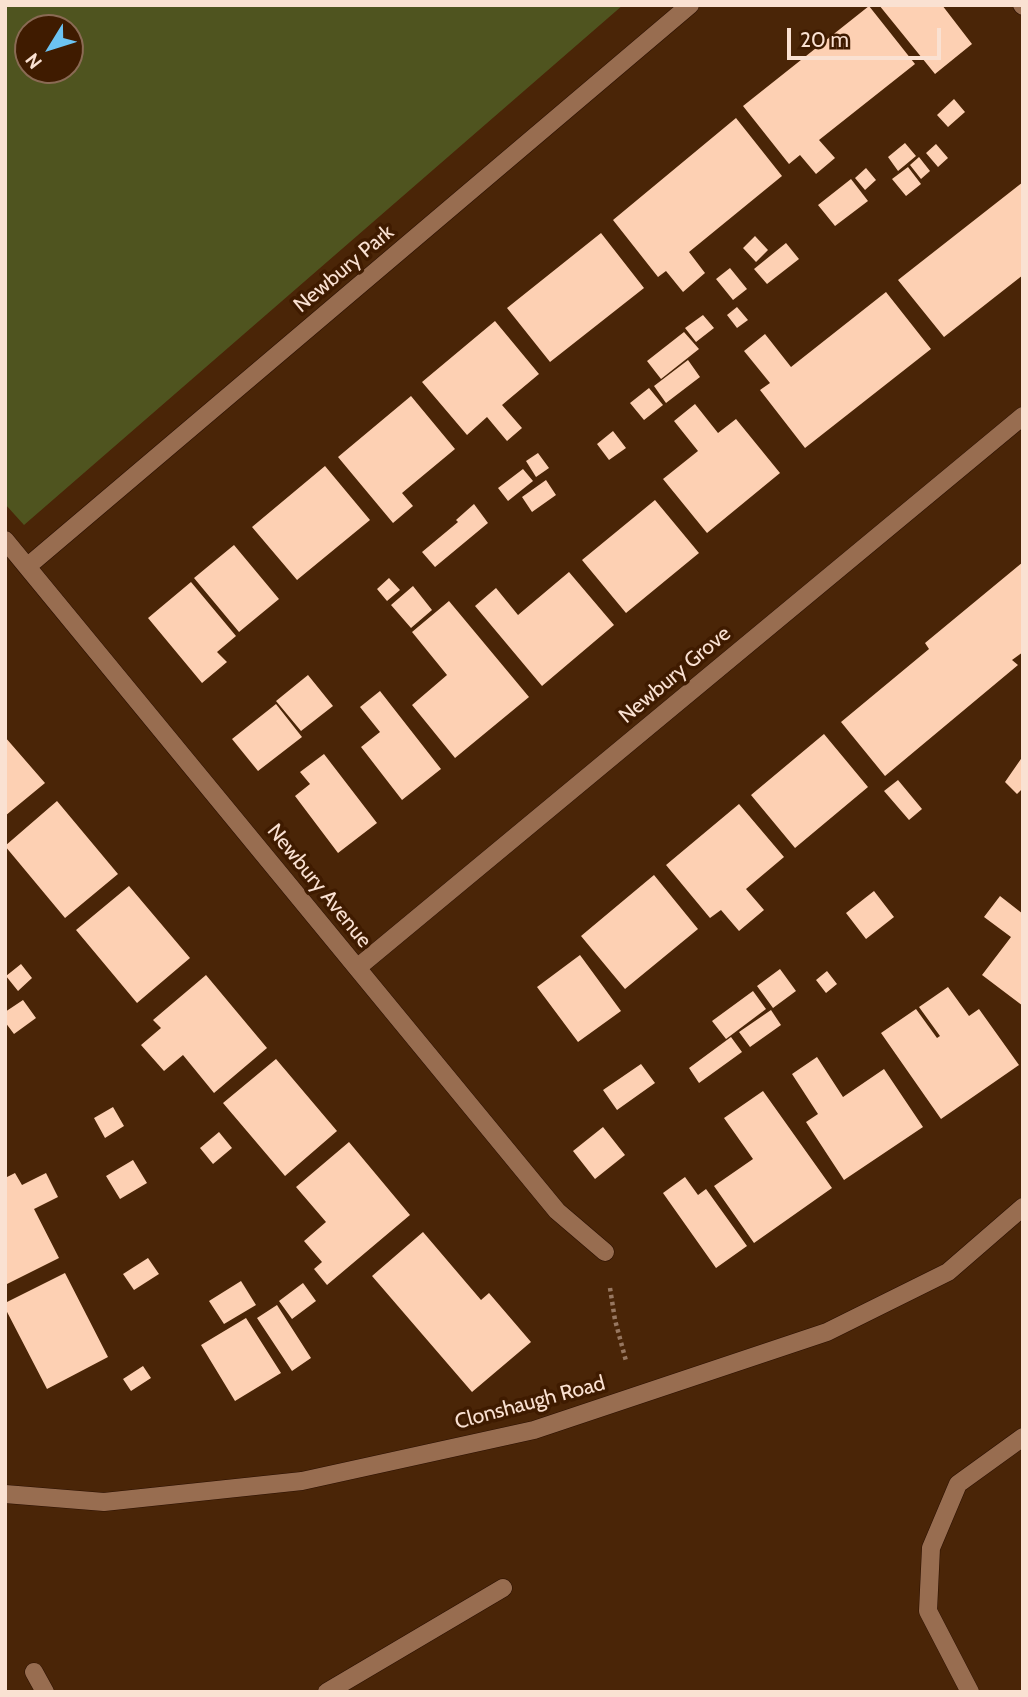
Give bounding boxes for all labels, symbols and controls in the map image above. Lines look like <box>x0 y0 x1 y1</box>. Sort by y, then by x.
north arrow <box>14 14 84 84</box>
scale bar <box>790 14 944 58</box>
text: 20 m <box>800 27 849 52</box>
text: N <box>20 49 47 73</box>
street label: Newbury Park <box>289 220 399 318</box>
street label: Newbury Grove <box>614 621 736 729</box>
street label: Newbury Avenue <box>261 819 377 953</box>
street label: Clonshaugh Road <box>452 1371 608 1435</box>

